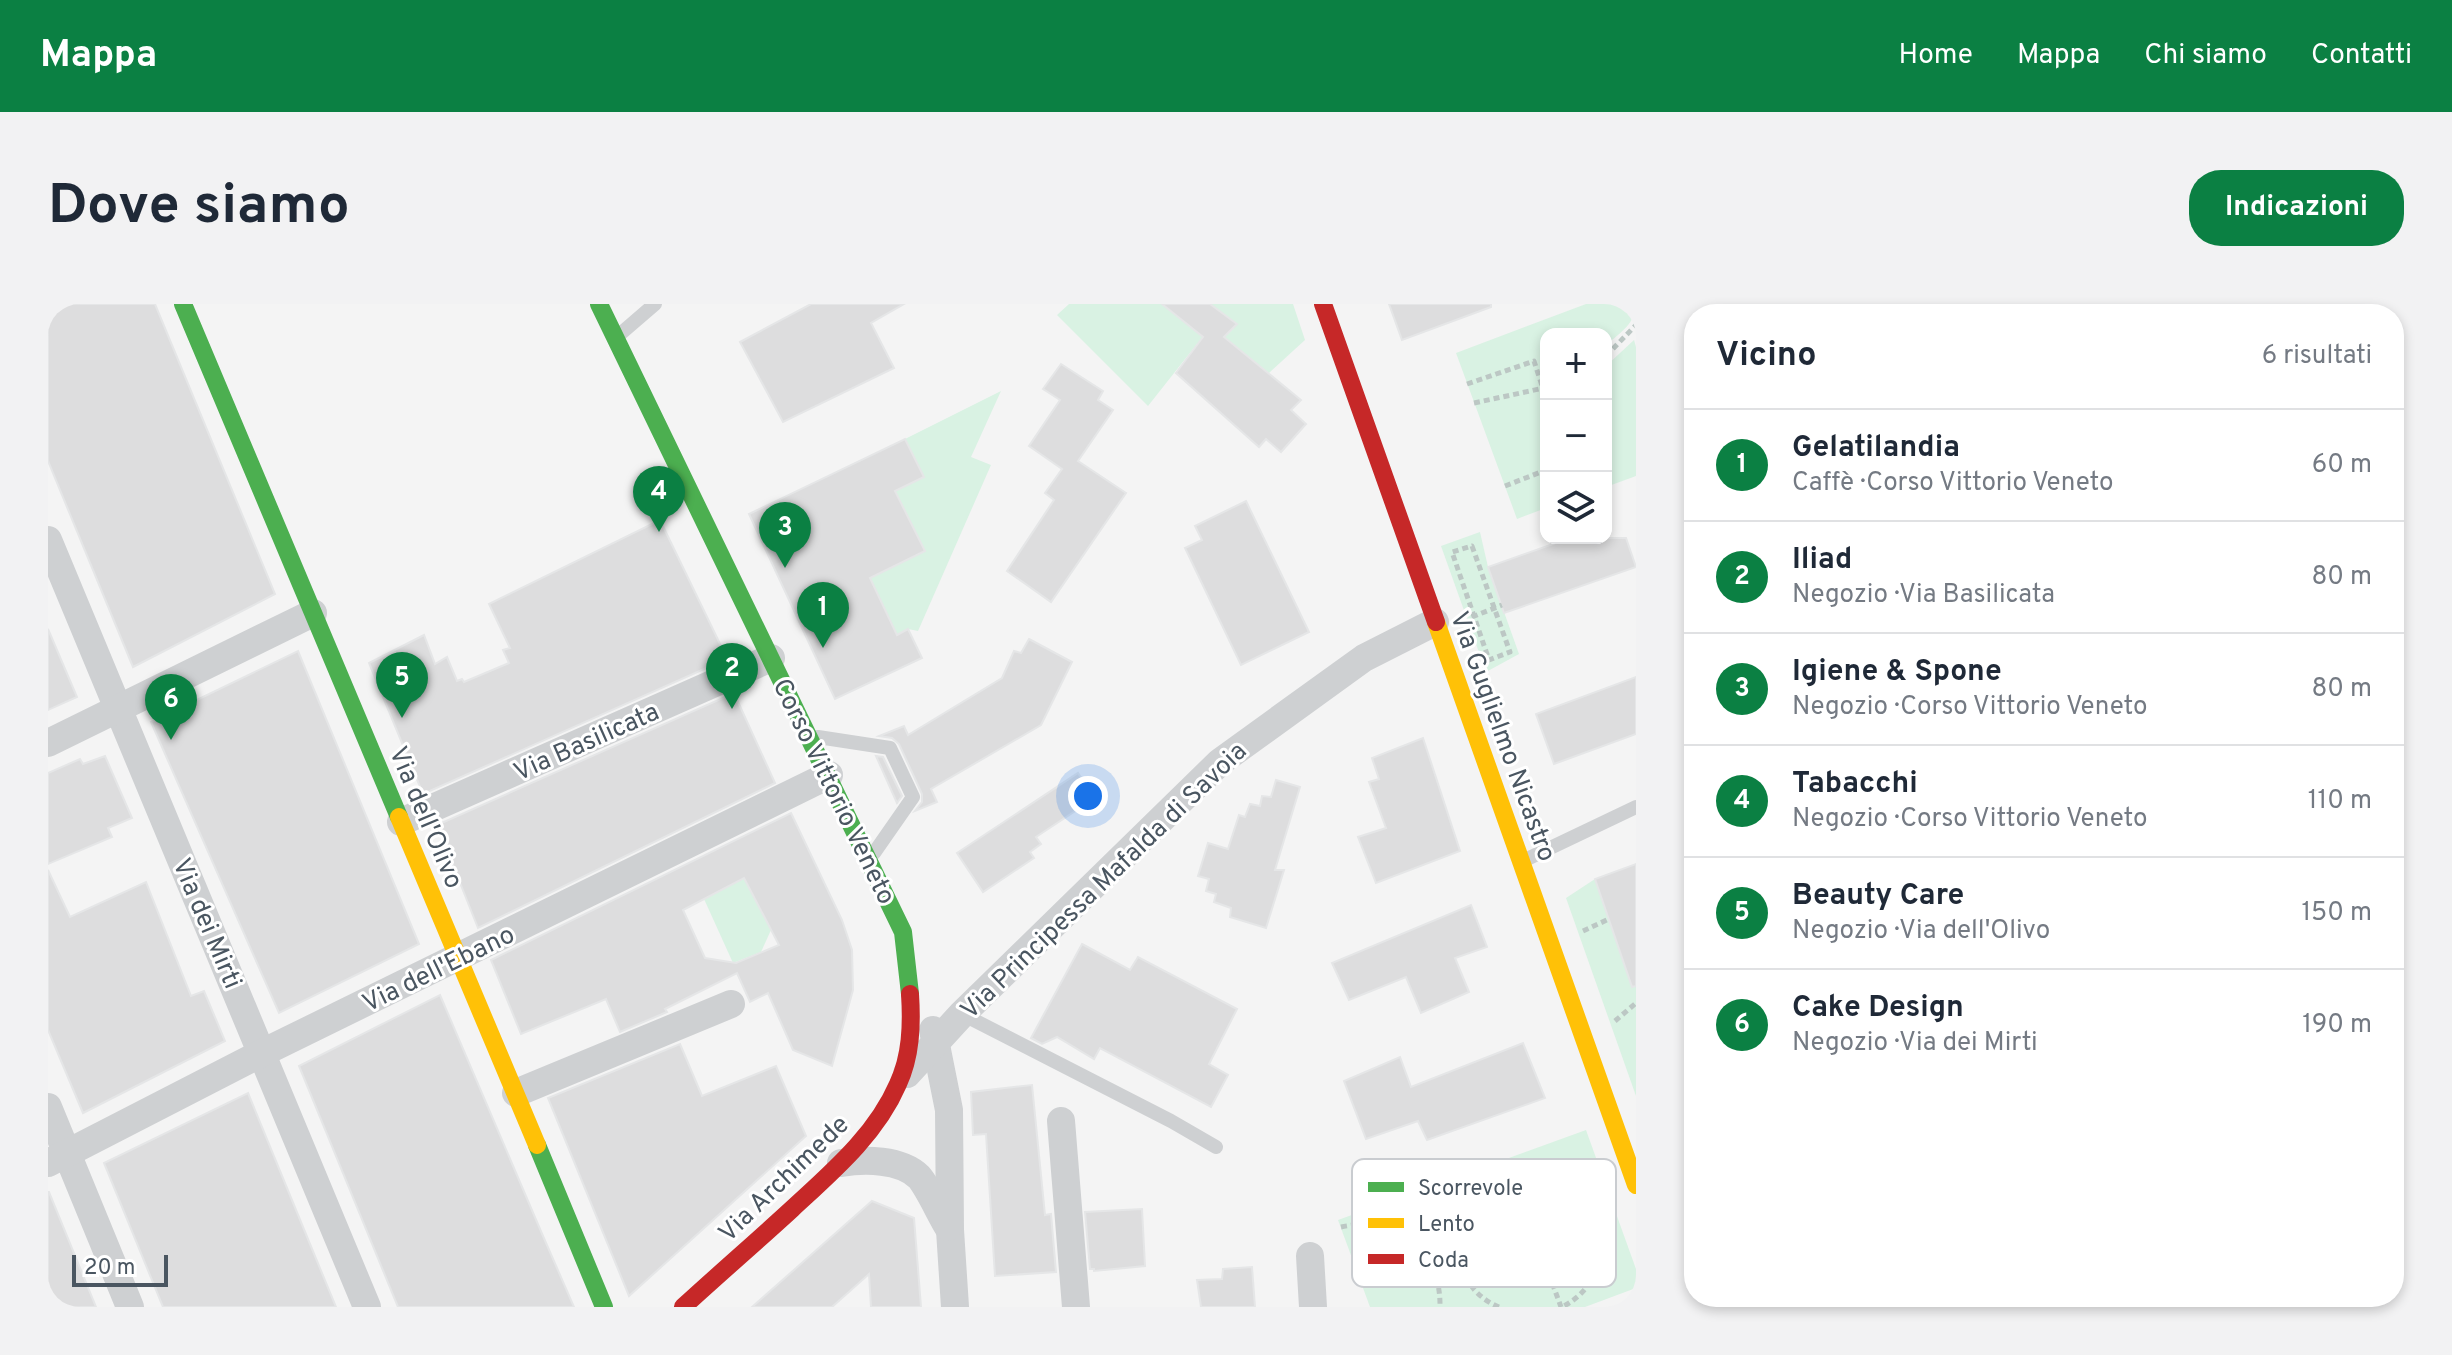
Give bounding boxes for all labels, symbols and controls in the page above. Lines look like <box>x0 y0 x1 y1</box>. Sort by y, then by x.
text: Mappa <box>40 32 157 81</box>
text: Home <box>1899 38 1973 74</box>
text: Mappa <box>2017 38 2100 74</box>
text: Chi siamo <box>2144 38 2267 74</box>
text: Contatti <box>2311 38 2412 74</box>
button: Indicazioni <box>2189 170 2404 246</box>
text: Dove siamo <box>48 173 350 243</box>
map controls <box>1540 328 1612 544</box>
button: + <box>1540 328 1612 400</box>
text: Vicino <box>1716 335 1816 378</box>
text: 6 risultati <box>2262 340 2372 373</box>
button: − <box>1540 400 1612 472</box>
text: Gelatilandia <box>1792 430 1960 467</box>
text: 1 <box>1737 449 1747 482</box>
text: 60 m <box>2312 449 2372 482</box>
pin: 4 <box>633 466 685 532</box>
text: Caffè · Corso Vittorio Veneto <box>1792 467 2114 500</box>
button: layers <box>1540 472 1612 544</box>
pin: 3 <box>759 502 811 568</box>
text: Iliad <box>1792 542 1852 579</box>
text: 2 <box>1734 561 1750 594</box>
text: 80 m <box>2312 561 2372 594</box>
text: Negozio · Via Basilicata <box>1792 579 2055 612</box>
pin: 1 <box>797 582 849 648</box>
street label: Via Guglielmo Nicastro <box>1441 607 1562 866</box>
pin: 2 <box>706 643 758 709</box>
pin: 5 <box>376 652 428 718</box>
text: Igiene & Spone <box>1792 654 2002 691</box>
text: 3 <box>1734 673 1750 706</box>
text: 80 m <box>2312 673 2372 706</box>
pin: 6 <box>145 674 197 740</box>
street label: Corso Vittorio Veneto <box>764 674 902 910</box>
text: Negozio · Corso Vittorio Veneto <box>1792 691 2148 724</box>
street label: Via Basilicata <box>509 697 665 790</box>
street label: Via Principessa Mafalda di Savoia <box>955 736 1255 1028</box>
street label: Via dell'Olivo <box>380 742 469 894</box>
text: Tabacchi <box>1792 766 1918 803</box>
your location <box>1068 776 1108 816</box>
text: 4 <box>1734 785 1750 818</box>
text: 110 m <box>2308 785 2372 818</box>
text: Negozio · Corso Vittorio Veneto <box>1792 803 2148 836</box>
street label: Via dei Mirti <box>163 854 248 994</box>
text: Beauty Care <box>1792 878 1964 915</box>
text: 5 <box>1734 897 1750 930</box>
text: 150 m <box>2301 897 2372 930</box>
text: Negozio · Via dell'Olivo <box>1792 915 2050 948</box>
street label: Via dell'Ebano <box>358 919 521 1021</box>
text: Cake Design <box>1792 990 1964 1027</box>
text: 6 <box>1734 1009 1750 1042</box>
text: 190 m <box>2302 1009 2372 1042</box>
text: Negozio · Via dei Mirti <box>1792 1027 2038 1060</box>
street label: Via Archimede <box>712 1109 857 1250</box>
legend <box>1352 1159 1616 1287</box>
text: Scorrevole <box>1418 1176 1523 1203</box>
text: Lento <box>1418 1212 1475 1239</box>
text: Coda <box>1418 1248 1469 1275</box>
scale bar <box>72 1251 168 1287</box>
text: 20 m <box>84 1255 135 1282</box>

